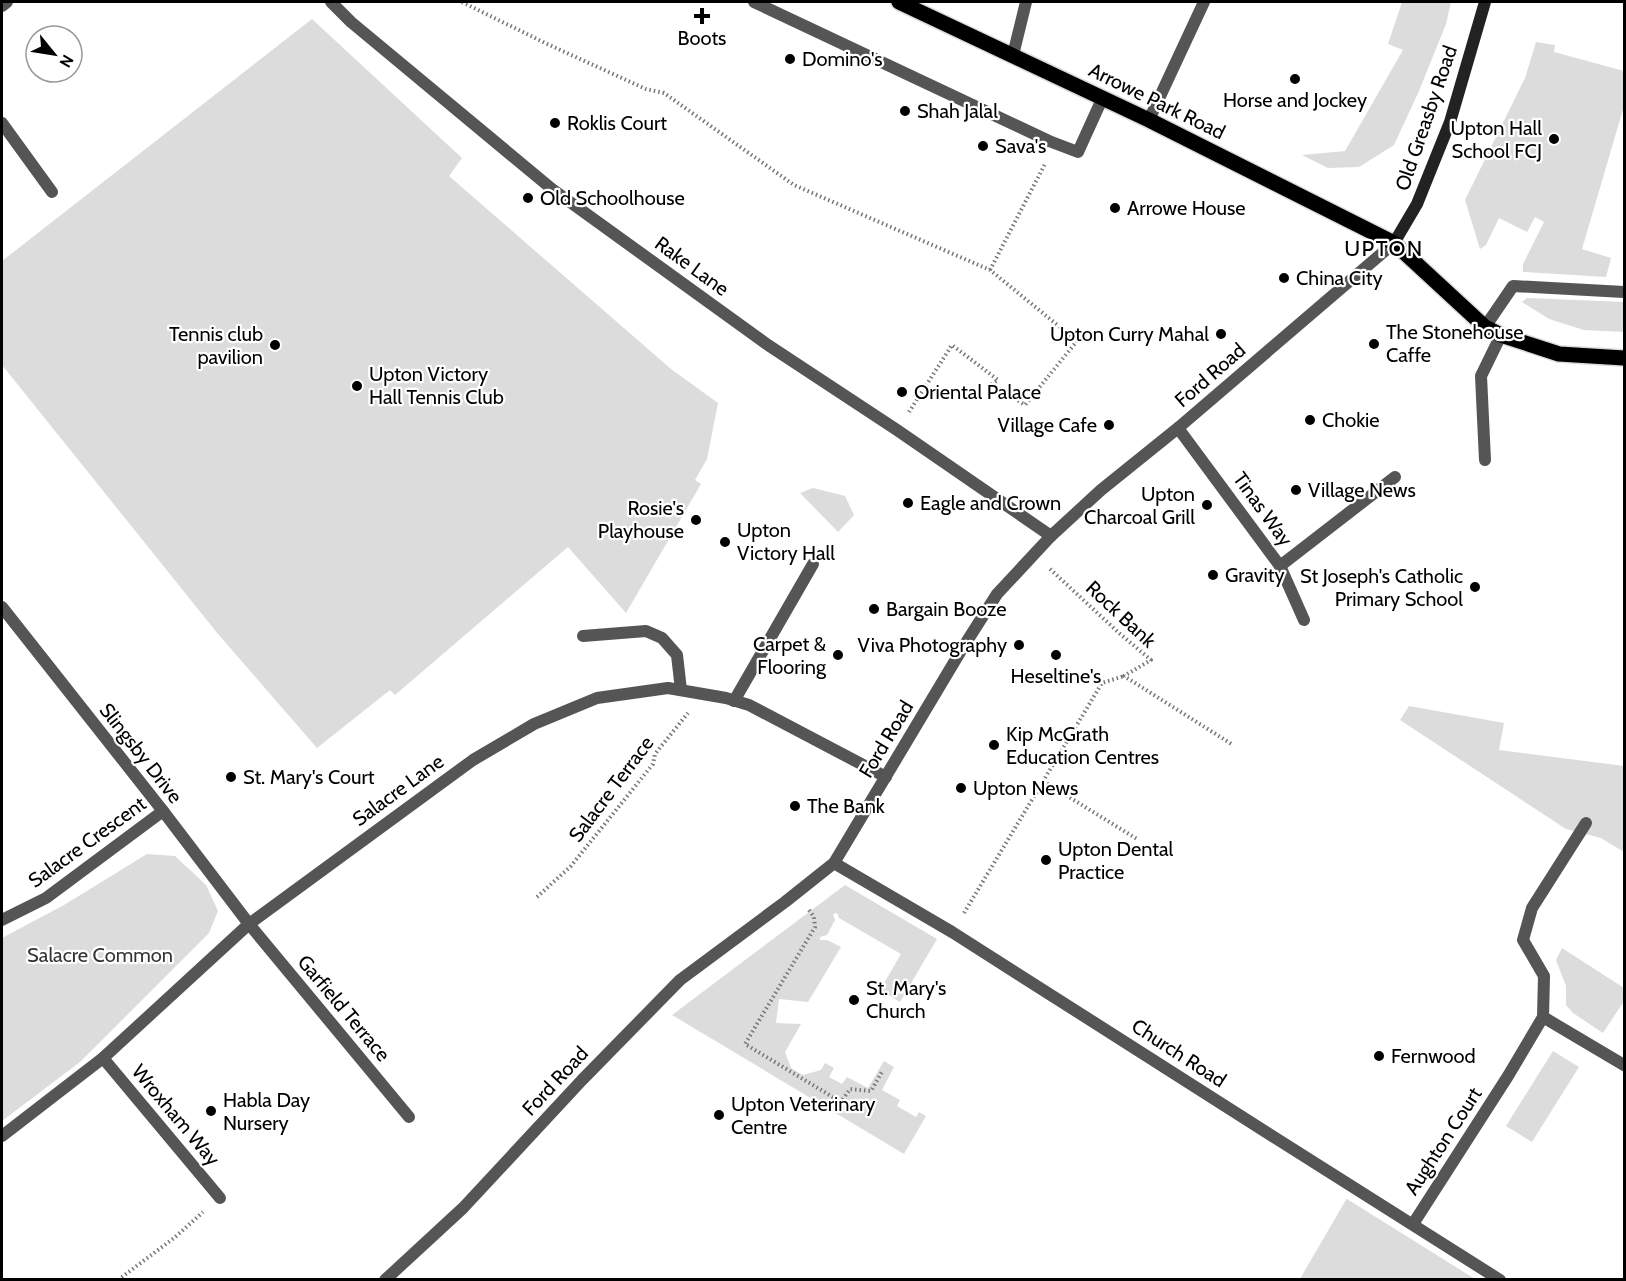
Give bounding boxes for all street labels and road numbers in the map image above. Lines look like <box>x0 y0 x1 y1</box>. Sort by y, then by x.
street label: Old Greasby Road <box>1390 42 1462 194</box>
street label: Arrowe Park Road <box>1085 58 1229 144</box>
street label: Rake Lane <box>650 231 734 301</box>
street label: Ford Road <box>1170 338 1250 412</box>
street label: Tinas Way <box>1228 467 1298 551</box>
street label: Rock Bank <box>1081 576 1161 652</box>
street label: Ford Road <box>854 696 918 782</box>
street label: Slingsby Drive <box>95 698 187 808</box>
street label: Salacre Terrace <box>563 731 659 847</box>
street label: Salacre Lane <box>348 749 448 831</box>
street label: Salacre Crescent <box>24 791 151 893</box>
street label: Garfield Terrace <box>293 950 395 1066</box>
street label: Church Road <box>1127 1014 1231 1092</box>
street label: Ford Road <box>517 1042 593 1120</box>
street label: Wroxham Way <box>127 1060 225 1170</box>
street label: Aughton Court <box>1399 1083 1487 1199</box>

